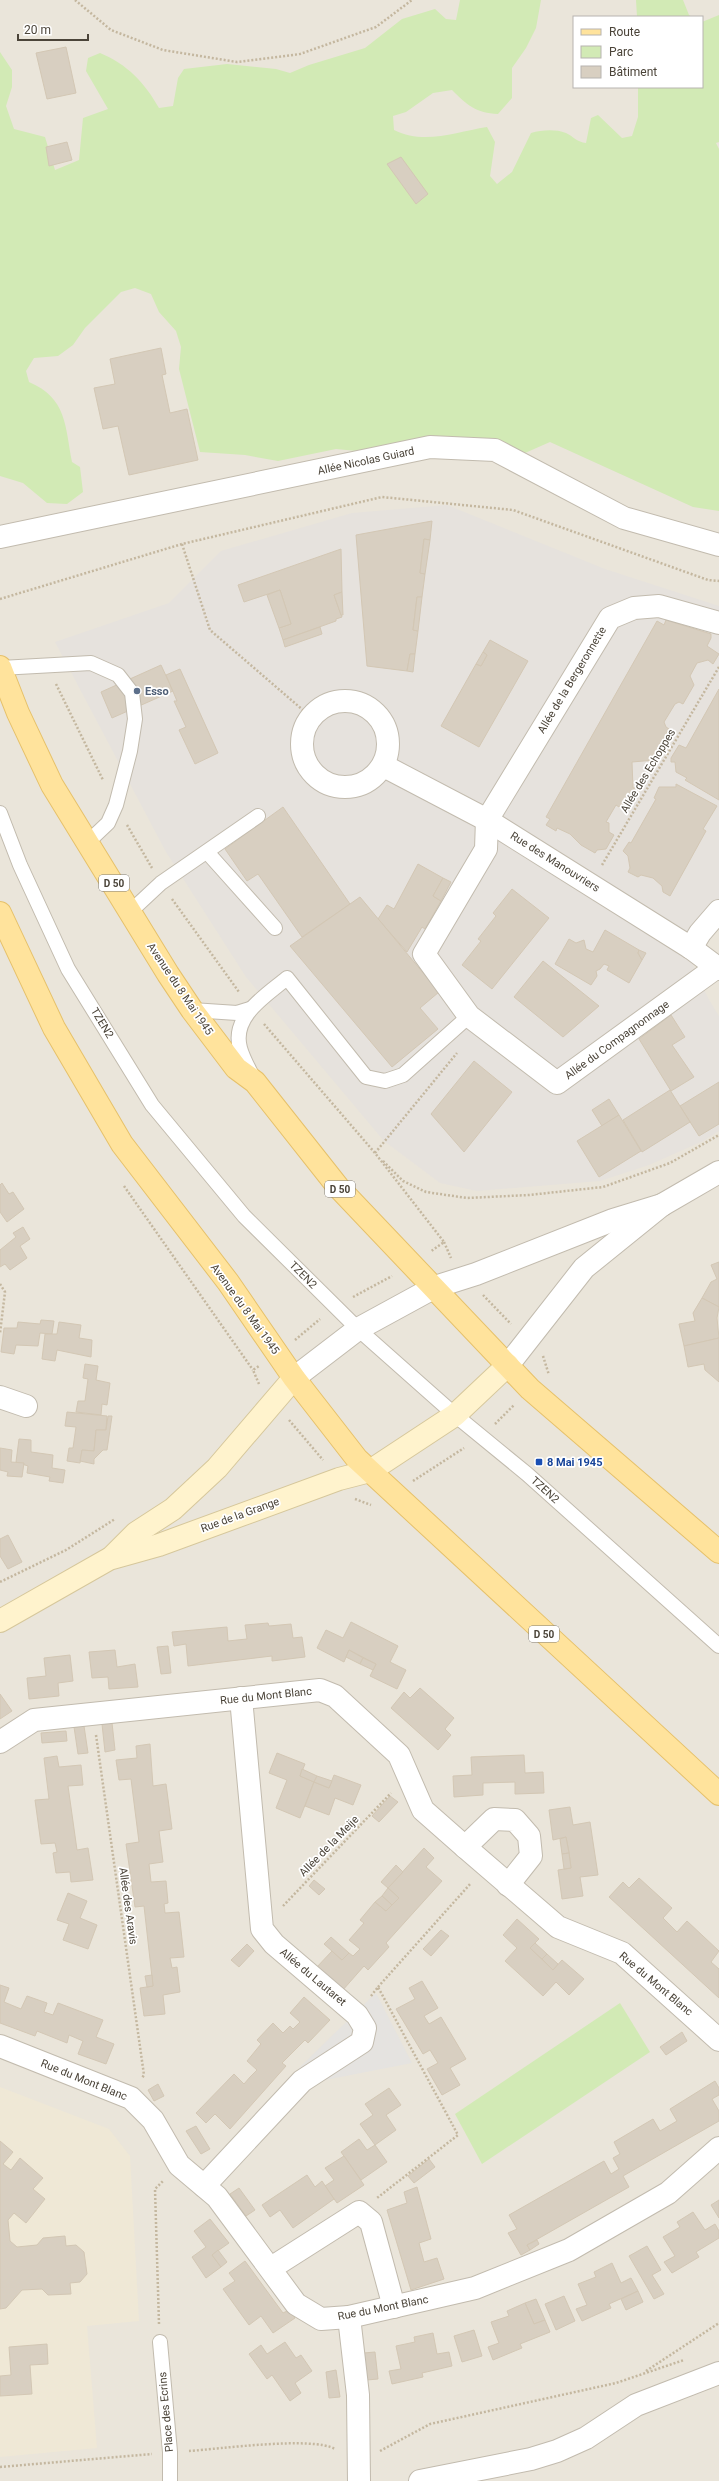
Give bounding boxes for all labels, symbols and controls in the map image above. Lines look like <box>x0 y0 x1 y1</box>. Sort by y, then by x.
scale bar <box>18 16 88 42</box>
legend <box>573 16 703 88</box>
text: 20 m <box>24 23 51 37</box>
text: Route <box>609 25 640 39</box>
text: Parc <box>609 45 633 59</box>
text: Bâtiment <box>609 65 657 79</box>
street label: Allée Nicolas Guiard <box>316 444 416 478</box>
street label: Allée de la Bergeronnette <box>535 624 609 736</box>
place label: Esso <box>145 685 169 698</box>
marker: Esso <box>132 686 142 696</box>
street label: Allée des Echoppes <box>618 726 678 815</box>
street label: Rue des Manouvriers <box>508 829 602 895</box>
road number: D 50 <box>99 875 129 891</box>
street label: Avenue du 8 Mai 1945 <box>144 940 216 1038</box>
street label: Allée du Compagnonnage <box>562 998 672 1082</box>
street label: TZEN2 <box>88 1005 116 1041</box>
road number: D 50 <box>325 1181 355 1197</box>
street label: TZEN2 <box>287 1259 319 1291</box>
street label: Avenue du 8 Mai 1945 <box>208 1261 282 1357</box>
place label: 8 Mai 1945 <box>547 1456 602 1469</box>
marker: 8 Mai 1945 <box>534 1457 544 1467</box>
street label: TZEN2 <box>528 1474 562 1506</box>
street label: Rue de la Grange <box>199 1495 281 1535</box>
road number: D 50 <box>529 1626 559 1642</box>
street label: Rue du Mont Blanc <box>220 1685 313 1707</box>
street label: Allée de la Meije <box>297 1813 361 1879</box>
street label: Allée des Aravis <box>116 1867 140 1946</box>
street label: Allée du Lautaret <box>277 1945 349 2009</box>
street label: Rue du Mont Blanc <box>617 1949 696 2019</box>
street label: Rue du Mont Blanc <box>39 2057 129 2103</box>
street label: Rue du Mont Blanc <box>337 2293 430 2323</box>
street label: Place des Ecrins <box>156 2371 176 2453</box>

